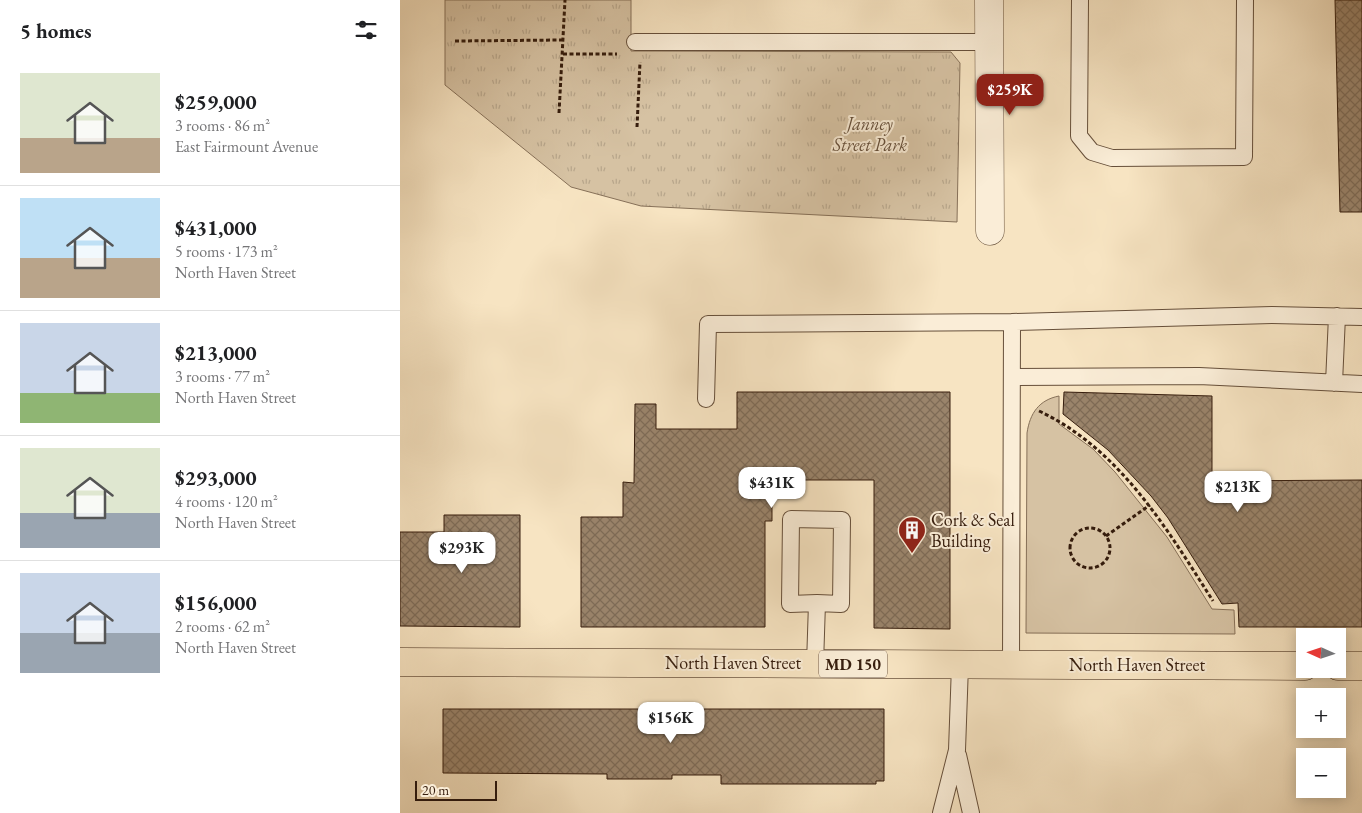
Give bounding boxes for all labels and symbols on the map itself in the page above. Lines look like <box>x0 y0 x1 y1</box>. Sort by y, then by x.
pin: $259K <box>975 74 1045 116</box>
park label: Janney Street Park <box>832 112 907 156</box>
pin: $431K <box>737 466 807 509</box>
pin: $213K <box>1203 470 1273 513</box>
place label: Cork & Seal Building <box>931 508 1015 552</box>
building icon: Cork & Seal Building <box>897 515 927 554</box>
pin: $293K <box>427 532 497 574</box>
north arrow <box>1296 628 1346 678</box>
street label: North Haven Street <box>665 651 801 674</box>
road number: MD 150 <box>819 651 887 678</box>
street label: North Haven Street <box>1069 653 1205 676</box>
pin: $156K <box>636 702 706 744</box>
scale bar <box>415 778 498 801</box>

